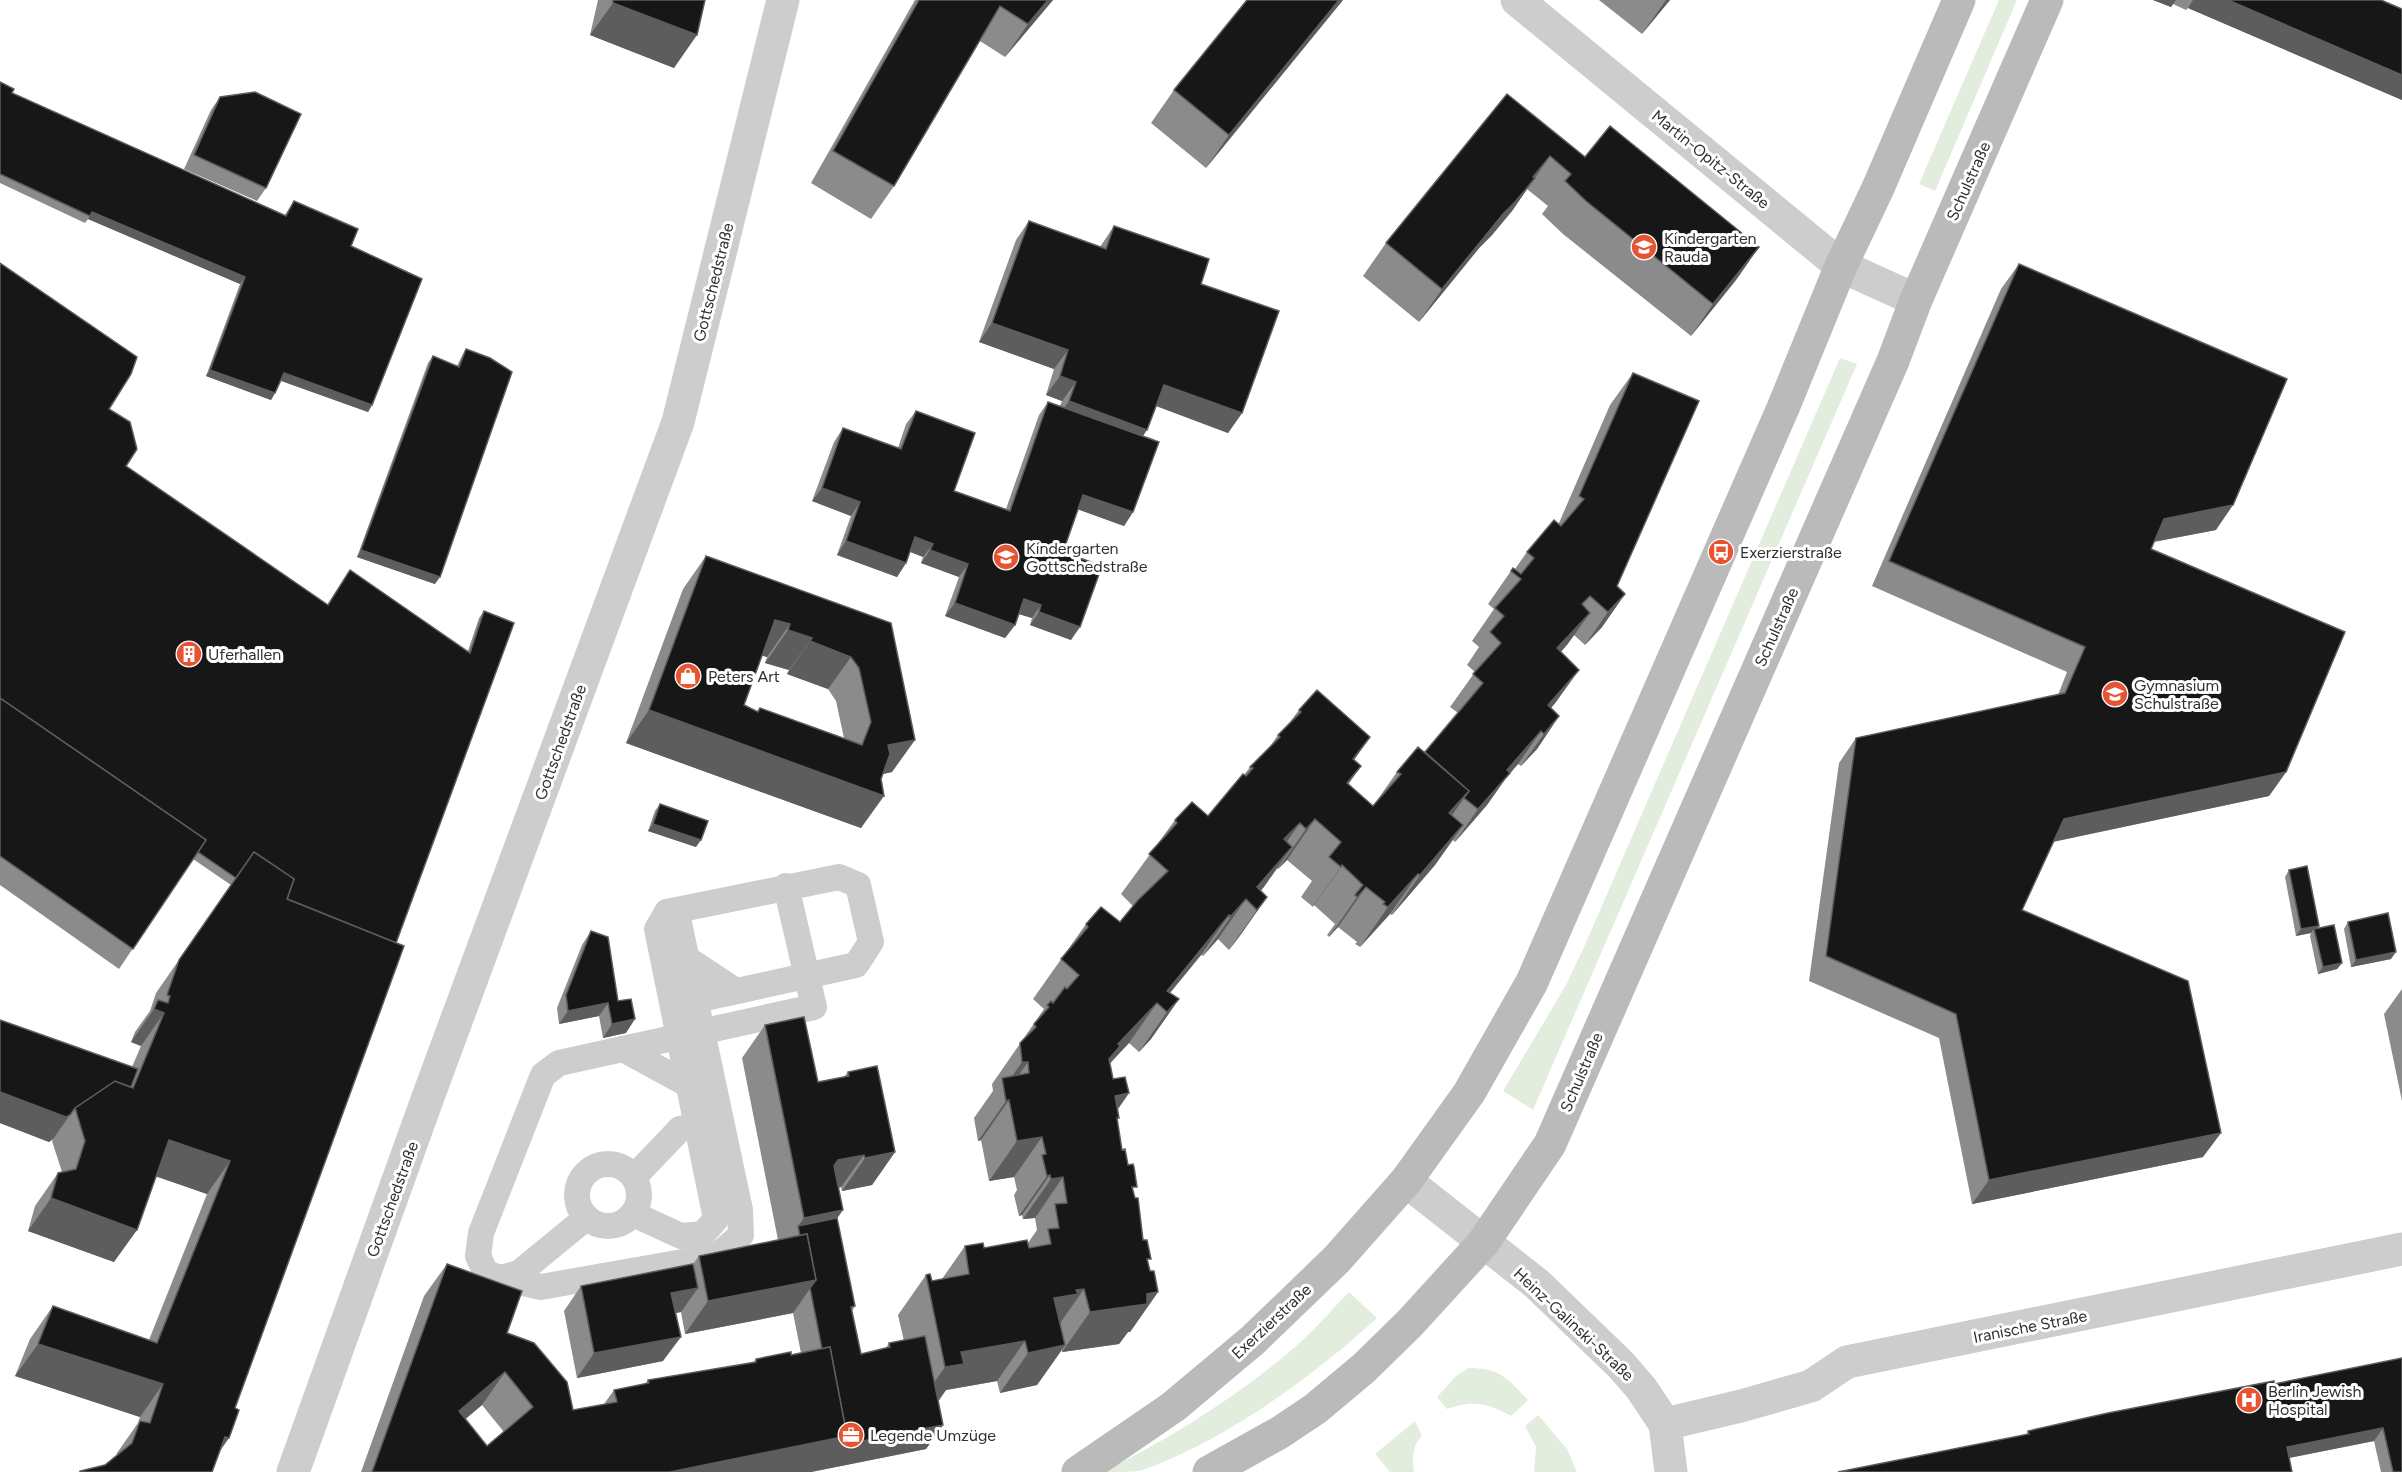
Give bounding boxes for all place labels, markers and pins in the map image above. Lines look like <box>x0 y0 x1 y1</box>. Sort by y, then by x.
place label: Kindergarten Rauda <box>1664 229 1757 266</box>
school or university icon: Kindergarten Rauda <box>1629 232 1659 262</box>
bus stop icon: Exerzierstraße <box>1706 537 1736 567</box>
place label: Kindergarten Gottschedstraße <box>1026 539 1148 576</box>
school or university icon: Kindergarten Gottschedstraße <box>991 542 1021 572</box>
place label: Exerzierstraße <box>1740 543 1842 562</box>
building icon: Uferhallen <box>174 639 204 669</box>
place label: Uferhallen <box>208 645 281 664</box>
shop icon: Peters Art <box>673 661 703 691</box>
place label: Peters Art <box>708 667 780 686</box>
place label: Gymnasium Schulstraße <box>2134 676 2219 713</box>
school or university icon: Gymnasium Schulstraße <box>2100 679 2130 709</box>
place label: Berlin Jewish Hospital <box>2268 1382 2362 1419</box>
hospital icon: Berlin Jewish Hospital <box>2234 1385 2264 1415</box>
office icon: Legende Umzüge <box>836 1420 866 1450</box>
place label: Legende Umzüge <box>870 1426 996 1445</box>

